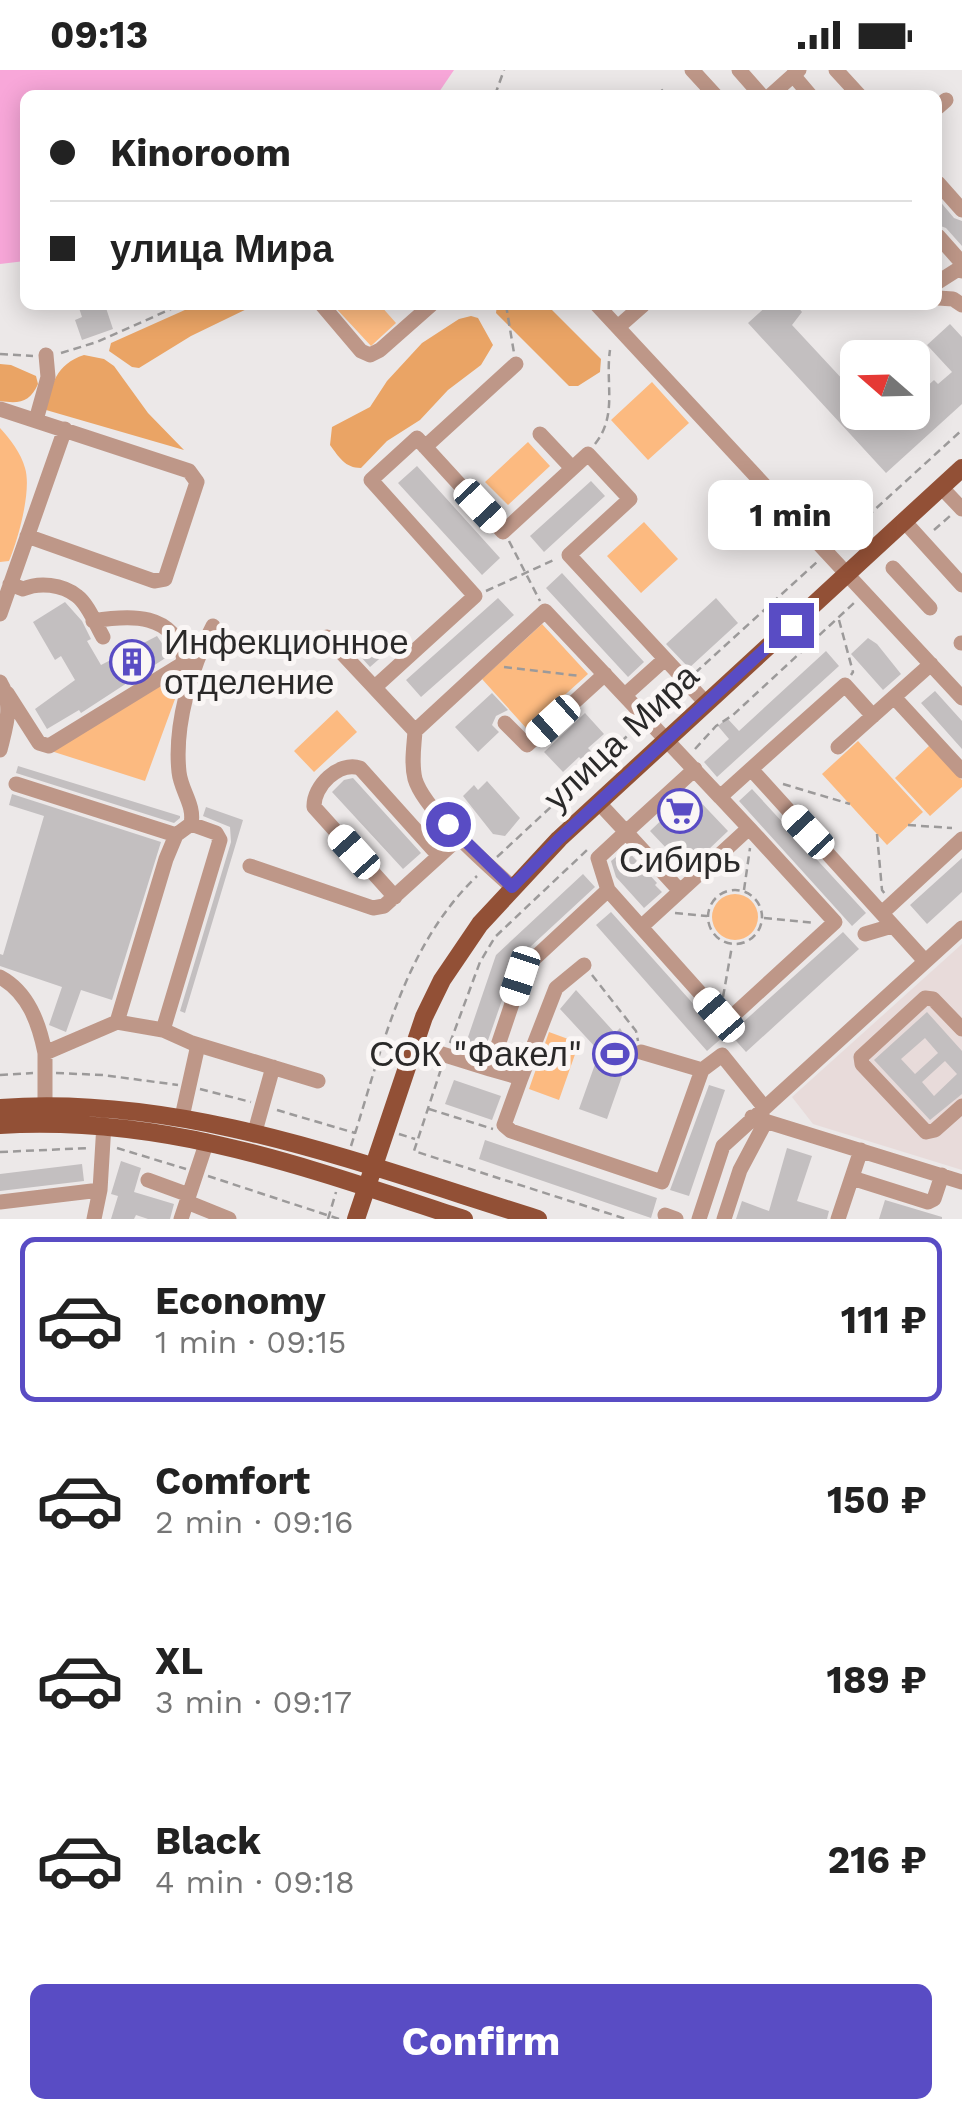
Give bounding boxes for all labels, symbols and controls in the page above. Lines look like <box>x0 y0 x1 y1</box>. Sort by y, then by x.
text: 09:13 <box>50 13 148 57</box>
text: Kinoroom <box>110 131 291 175</box>
text: улица Мира <box>110 227 333 271</box>
north arrow <box>840 340 930 430</box>
map controls <box>840 340 930 430</box>
car <box>449 474 511 538</box>
callout: 1 min <box>708 480 874 550</box>
text: 1 min <box>749 496 832 534</box>
route end <box>769 603 814 648</box>
place label: Инфекционное отделение <box>164 621 409 703</box>
building icon: Инфекционное отделение <box>109 639 155 685</box>
street label: улица Мира <box>535 655 707 819</box>
car <box>521 690 585 752</box>
supermarket icon: Сибирь <box>657 788 703 834</box>
car <box>777 800 839 864</box>
route start <box>426 802 471 847</box>
car <box>323 820 385 884</box>
place label: Сибирь <box>619 839 741 881</box>
car <box>496 943 544 1009</box>
car <box>688 983 750 1047</box>
sports icon: СОК "Факел" <box>592 1031 638 1077</box>
place label: СОК "Факел" <box>369 1033 582 1075</box>
icon: car <box>35 1275 125 1365</box>
text: Economy <box>155 1279 326 1323</box>
text: 111 ₽ <box>841 1298 927 1342</box>
text: 1 min · 09:15 <box>155 1323 347 1361</box>
icon: car <box>35 1455 125 1545</box>
text: Comfort <box>155 1459 310 1503</box>
text: 150 ₽ <box>827 1478 927 1522</box>
text: 2 min · 09:16 <box>155 1503 354 1541</box>
icon: car <box>35 1635 125 1725</box>
text: XL <box>155 1639 203 1683</box>
text: 189 ₽ <box>826 1658 927 1702</box>
text: 3 min · 09:17 <box>155 1683 352 1721</box>
icon: car <box>35 1815 125 1905</box>
text: Black <box>155 1819 261 1863</box>
text: 216 ₽ <box>828 1838 927 1882</box>
text: 4 min · 09:18 <box>155 1863 355 1901</box>
button: Confirm <box>30 1984 932 2099</box>

